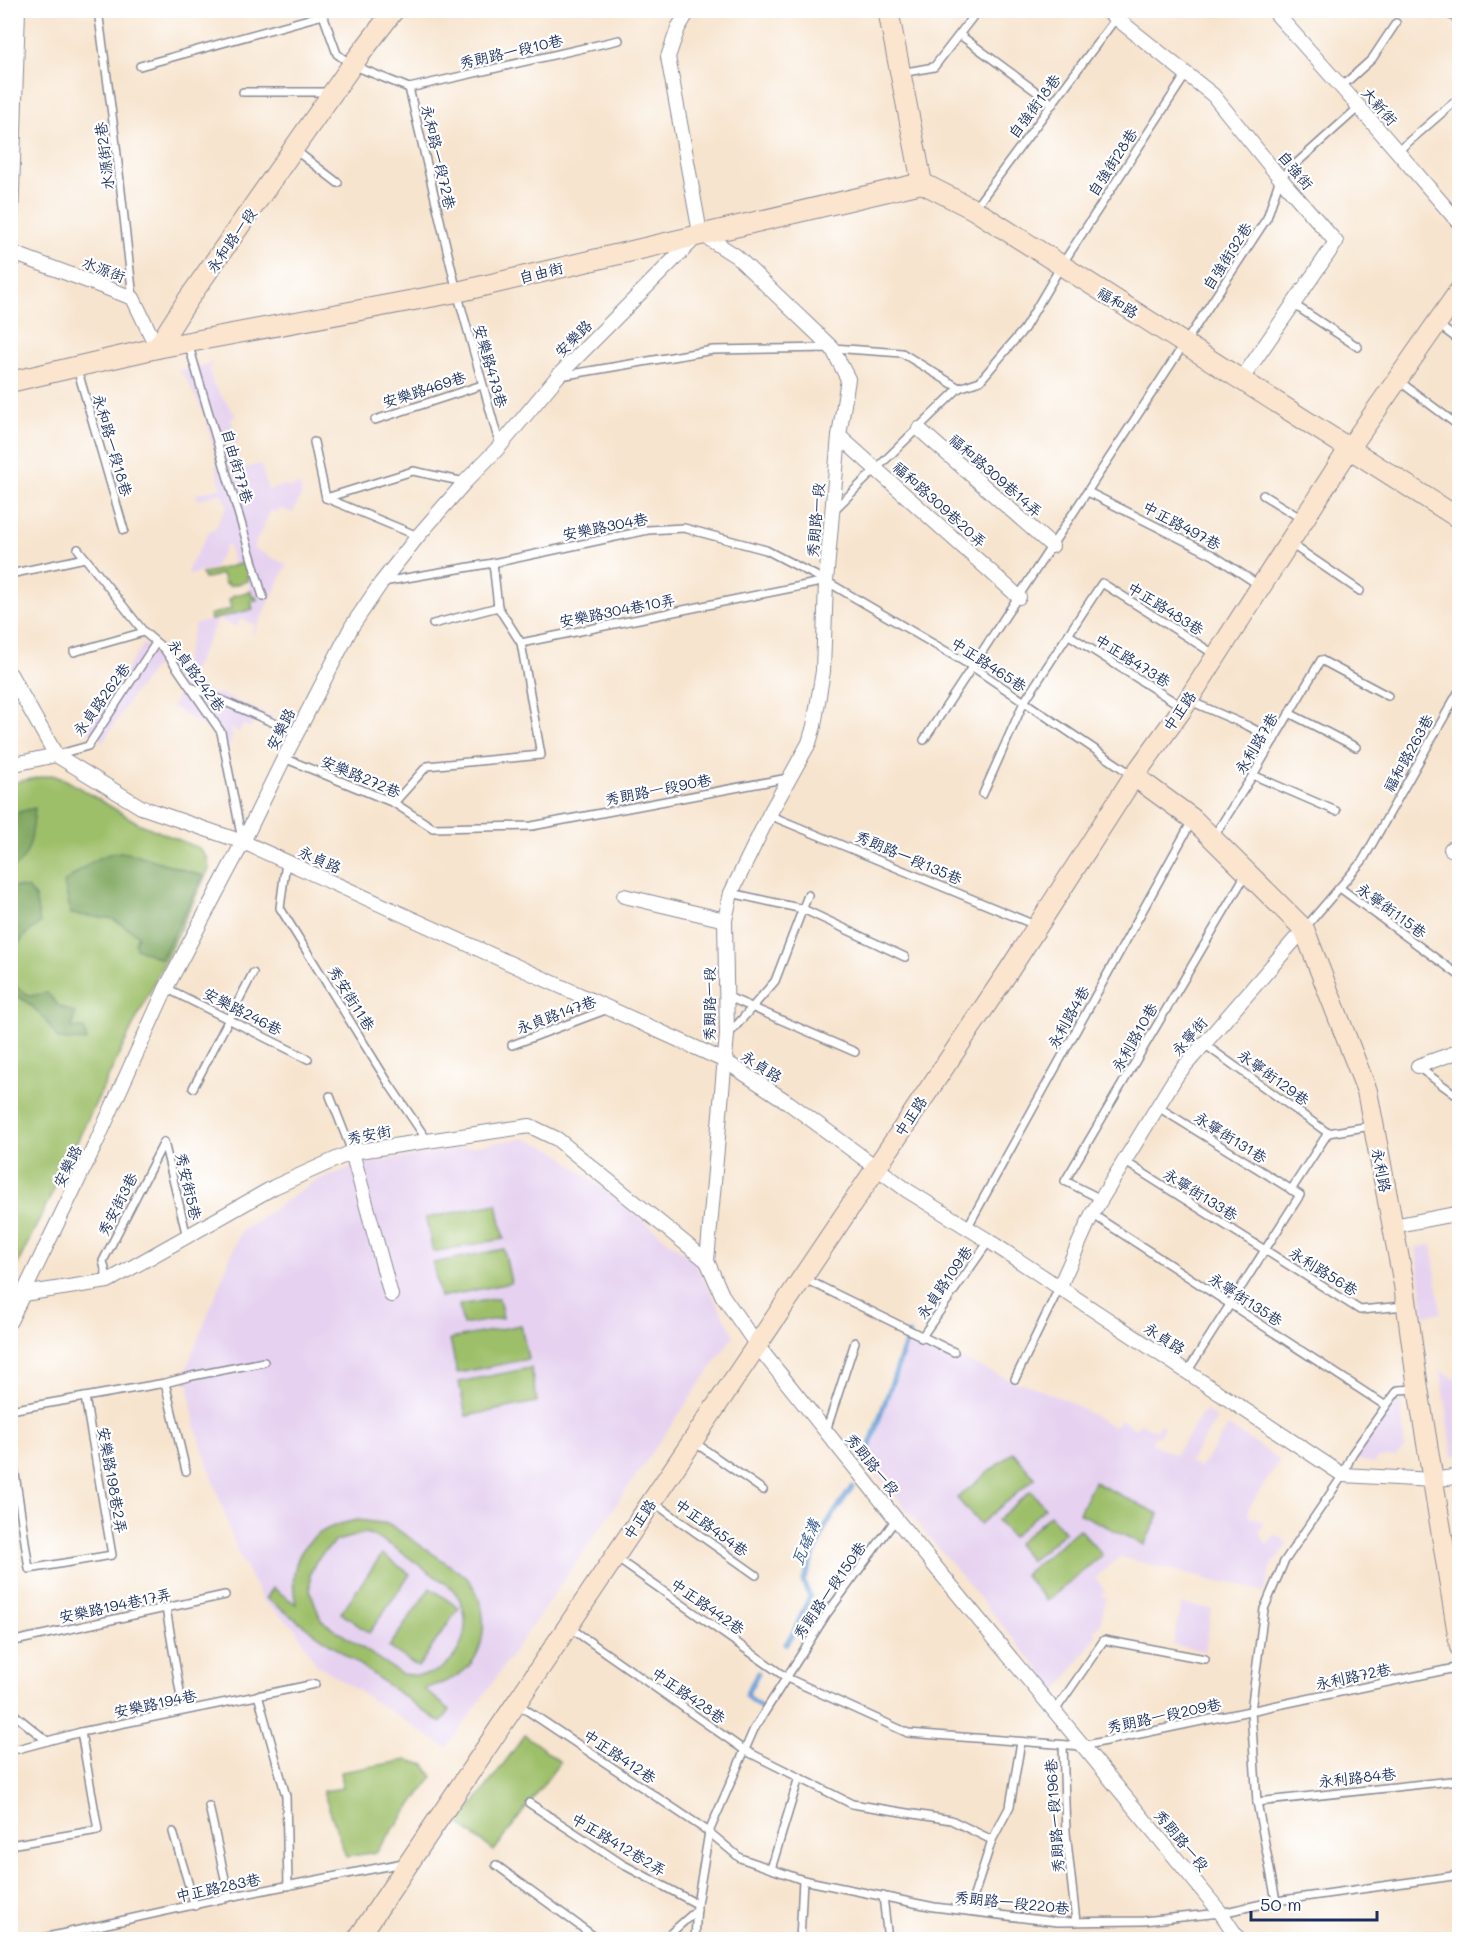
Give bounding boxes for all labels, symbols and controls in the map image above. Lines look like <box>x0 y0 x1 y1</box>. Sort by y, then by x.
street label: 秀朗路一段10巷 <box>457 29 565 73</box>
street label: 自強街18巷 <box>1003 70 1065 142</box>
street label: 大新街 <box>1358 82 1402 130</box>
street label: 永和路一段72巷 <box>417 103 461 211</box>
street label: 水源街2巷 <box>90 121 118 191</box>
street label: 自強街28巷 <box>1083 124 1141 200</box>
street label: 自強街 <box>1274 146 1318 194</box>
street label: 永和路一段 <box>201 204 261 276</box>
street label: 自強街32巷 <box>1198 218 1256 294</box>
street label: 水源街 <box>79 252 129 286</box>
street label: 自由街 <box>517 257 565 287</box>
street label: 福和路 <box>1094 282 1142 322</box>
street label: 安樂路 <box>550 315 596 361</box>
street label: 安樂路473巷 <box>470 322 512 410</box>
street label: 安樂路469巷 <box>380 366 468 412</box>
street label: 永和路一段18巷 <box>89 391 137 499</box>
street label: 自由街77巷 <box>218 426 258 506</box>
street label: 福和路309巷14弄 <box>945 429 1047 521</box>
street label: 福和路309巷20弄 <box>889 457 991 551</box>
street label: 秀朗路一段 <box>802 482 828 558</box>
street label: 中正路497巷 <box>1139 496 1225 554</box>
street label: 安樂路304巷 <box>560 508 650 544</box>
street label: 中正路483巷 <box>1124 577 1208 639</box>
street label: 安樂路304巷10弄 <box>557 589 677 631</box>
street label: 中正路473巷 <box>1091 629 1175 691</box>
street label: 中正路465巷 <box>947 632 1031 696</box>
street label: 永貞路242巷 <box>164 635 230 715</box>
street label: 永貞路262巷 <box>68 658 134 740</box>
street label: 中正路 <box>1158 687 1200 735</box>
street label: 安樂路 <box>261 704 299 754</box>
street label: 永利路7巷 <box>1230 709 1282 777</box>
street label: 福和路263巷 <box>1378 710 1438 796</box>
street label: 安樂路272巷 <box>318 750 404 802</box>
street label: 秀朗路一段90巷 <box>603 769 713 809</box>
street label: 秀朗路一段135巷 <box>853 825 965 889</box>
street label: 永貞路 <box>295 841 345 877</box>
street label: 永寧街115巷 <box>1353 878 1431 942</box>
street label: 秀安街11巷 <box>324 962 380 1034</box>
street label: 秀朗路一段 <box>699 966 719 1042</box>
street label: 永利路4巷 <box>1043 982 1093 1052</box>
street label: 安樂路246巷 <box>200 983 286 1039</box>
street label: 永貞路147巷 <box>513 990 599 1038</box>
street label: 永利路10巷 <box>1106 999 1162 1075</box>
street label: 永寧街 <box>1167 1012 1211 1060</box>
street label: 永寧街129巷 <box>1234 1044 1314 1110</box>
street label: 永貞路 <box>738 1045 786 1087</box>
street label: 中正路 <box>889 1092 931 1140</box>
street label: 永寧街131巷 <box>1191 1107 1271 1167</box>
street label: 秀安街 <box>345 1120 393 1148</box>
street label: 安樂路 <box>48 1141 86 1191</box>
street label: 永利路 <box>1368 1146 1396 1194</box>
street label: 秀安街5巷 <box>172 1150 206 1222</box>
street label: 永寧街133巷 <box>1160 1163 1242 1225</box>
street label: 秀安街3巷 <box>92 1169 142 1239</box>
street label: 永貞路109巷 <box>911 1242 977 1322</box>
street label: 永利路56巷 <box>1286 1242 1362 1300</box>
street label: 永寧街135巷 <box>1205 1268 1287 1330</box>
street label: 永貞路 <box>1141 1317 1189 1359</box>
street label: 安樂路198巷2弄 <box>94 1425 132 1535</box>
street label: 秀朗路一段 <box>842 1429 904 1499</box>
street label: 中正路454巷 <box>671 1494 753 1560</box>
street label: 中正路 <box>618 1495 660 1543</box>
water label: 瓦磘溝 <box>786 1514 825 1568</box>
street label: 秀朗路一段150巷 <box>788 1537 870 1643</box>
street label: 中正路442巷 <box>667 1573 749 1639</box>
street label: 安樂路194巷17弄 <box>57 1583 173 1627</box>
street label: 永利路72巷 <box>1313 1658 1393 1694</box>
street label: 中正路428巷 <box>648 1662 730 1728</box>
street label: 安樂路194巷 <box>112 1684 198 1722</box>
street label: 秀朗路一段209巷 <box>1105 1693 1223 1737</box>
street label: 中正路412巷 <box>580 1724 660 1788</box>
street label: 秀朗路一段196巷 <box>1040 1758 1068 1874</box>
street label: 永利路84巷 <box>1317 1763 1397 1791</box>
street label: 秀朗路一段 <box>1150 1805 1214 1875</box>
street label: 中正路412巷2弄 <box>568 1808 670 1880</box>
street label: 中正路283巷 <box>174 1868 262 1906</box>
scale bar <box>1251 1884 1377 1922</box>
street label: 秀朗路一段220巷 <box>953 1886 1071 1918</box>
text: 50 m <box>1260 1892 1302 1916</box>

